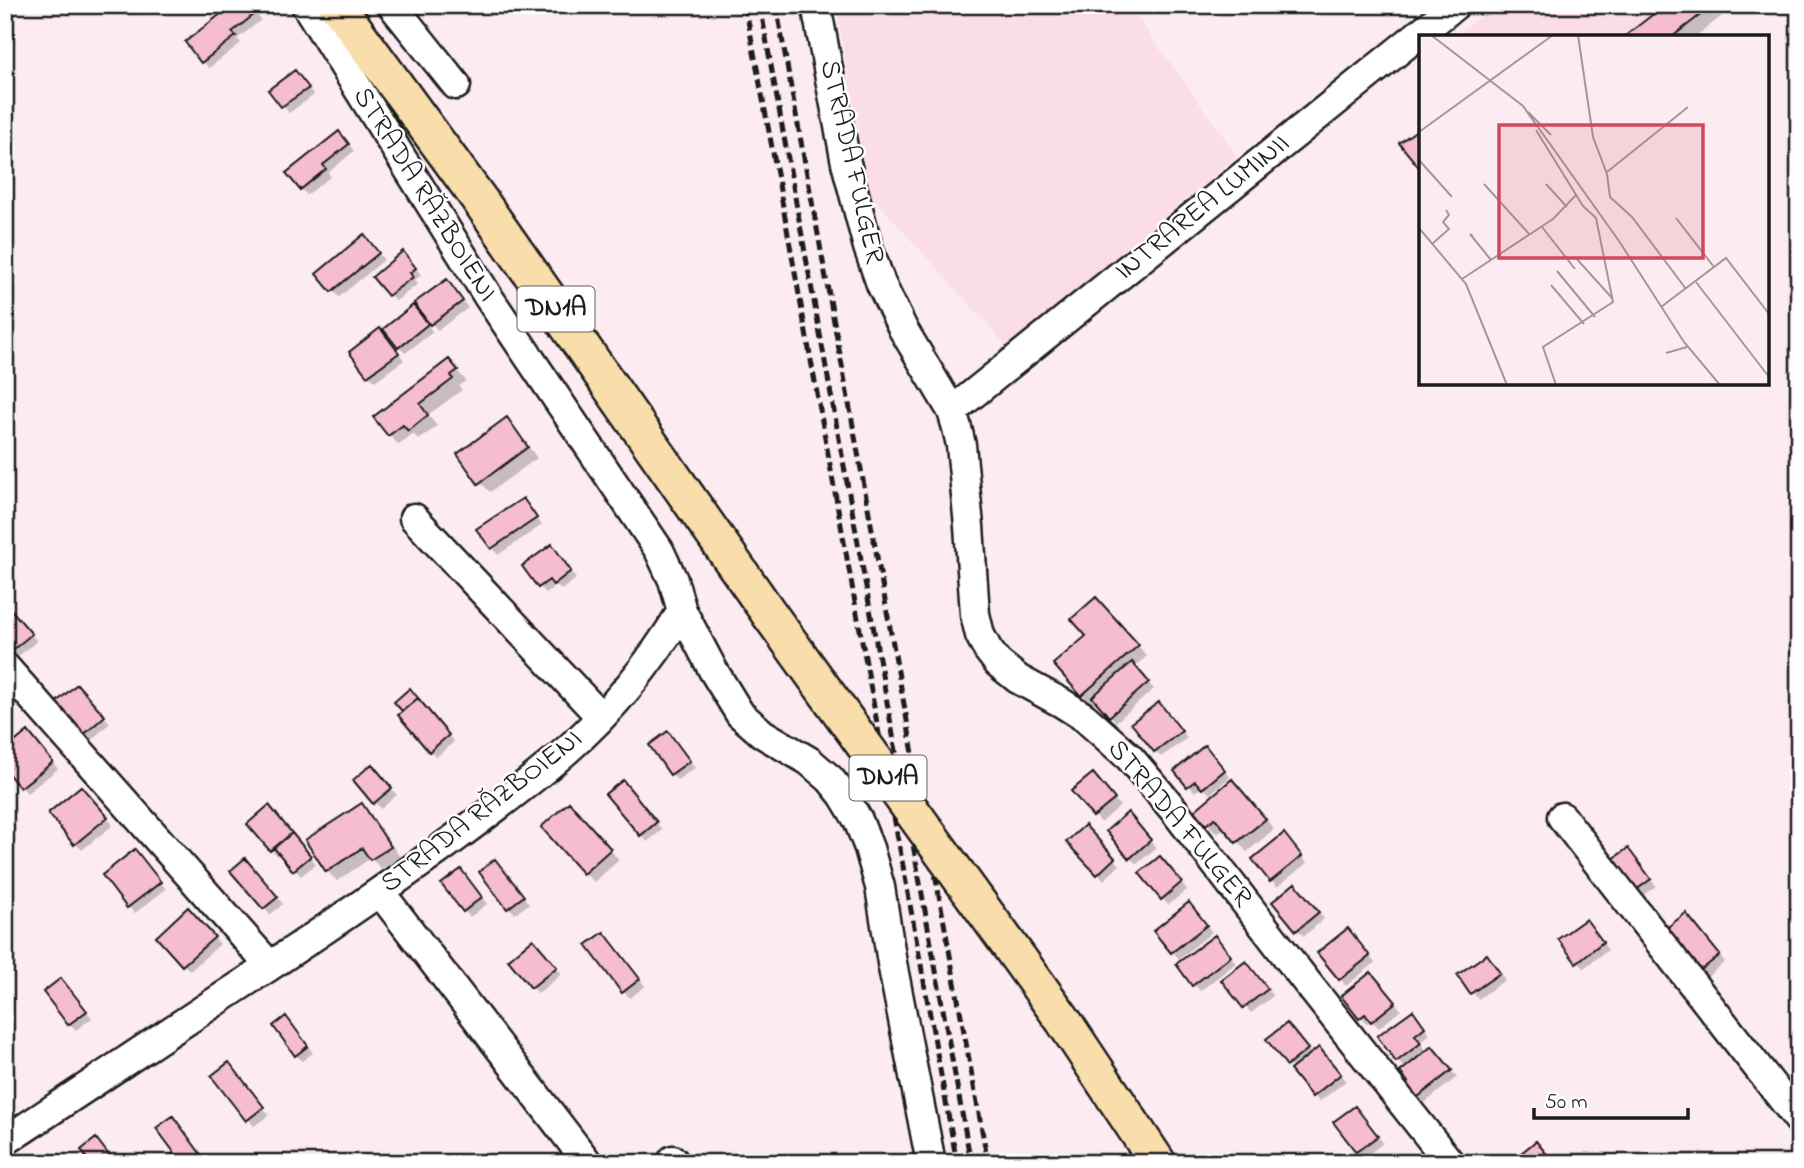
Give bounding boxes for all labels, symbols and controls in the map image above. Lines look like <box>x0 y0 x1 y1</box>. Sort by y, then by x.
inset map <box>1419 35 1769 385</box>
street label: STRADA FULGER <box>808 56 894 268</box>
street label: STRADA RĂZBOIENI <box>341 80 507 310</box>
street label: INTRAREA LUMINII <box>1107 125 1299 291</box>
road number: DN1A <box>518 286 594 332</box>
street label: STRADA RĂZBOIENI <box>372 720 592 904</box>
street label: STRADA FULGER <box>1097 731 1262 917</box>
road number: DN1A <box>850 756 926 800</box>
scale bar <box>1534 1077 1688 1121</box>
text: 50 m <box>1545 1088 1588 1118</box>

